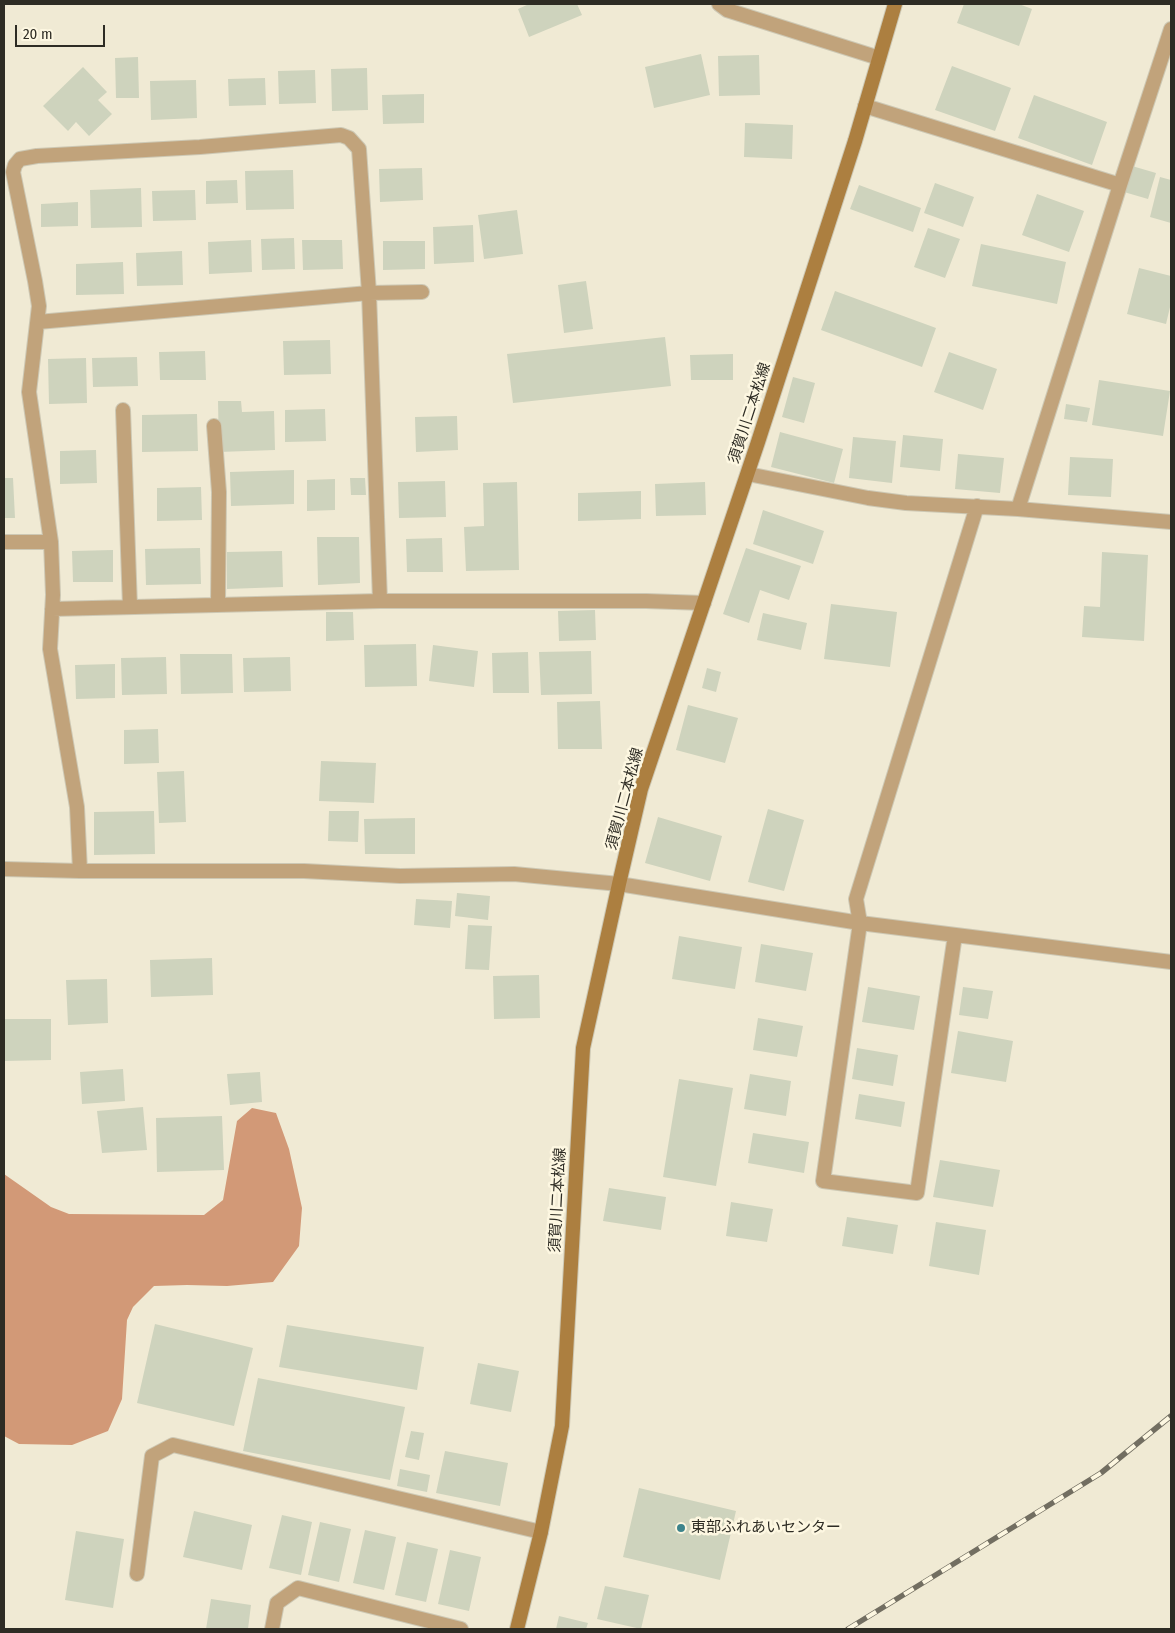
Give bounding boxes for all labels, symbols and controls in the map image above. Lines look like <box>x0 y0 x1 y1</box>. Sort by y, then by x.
scale bar <box>18 15 108 47</box>
text: 20 m <box>23 25 53 43</box>
street label: 須賀川二本松線 <box>725 360 775 466</box>
street label: 須賀川二本松線 <box>603 746 647 852</box>
street label: 須賀川二本松線 <box>546 1147 570 1253</box>
place label: 東部ふれあいセンター <box>691 1519 841 1537</box>
marker: 東部ふれあいセンター <box>675 1522 687 1534</box>

